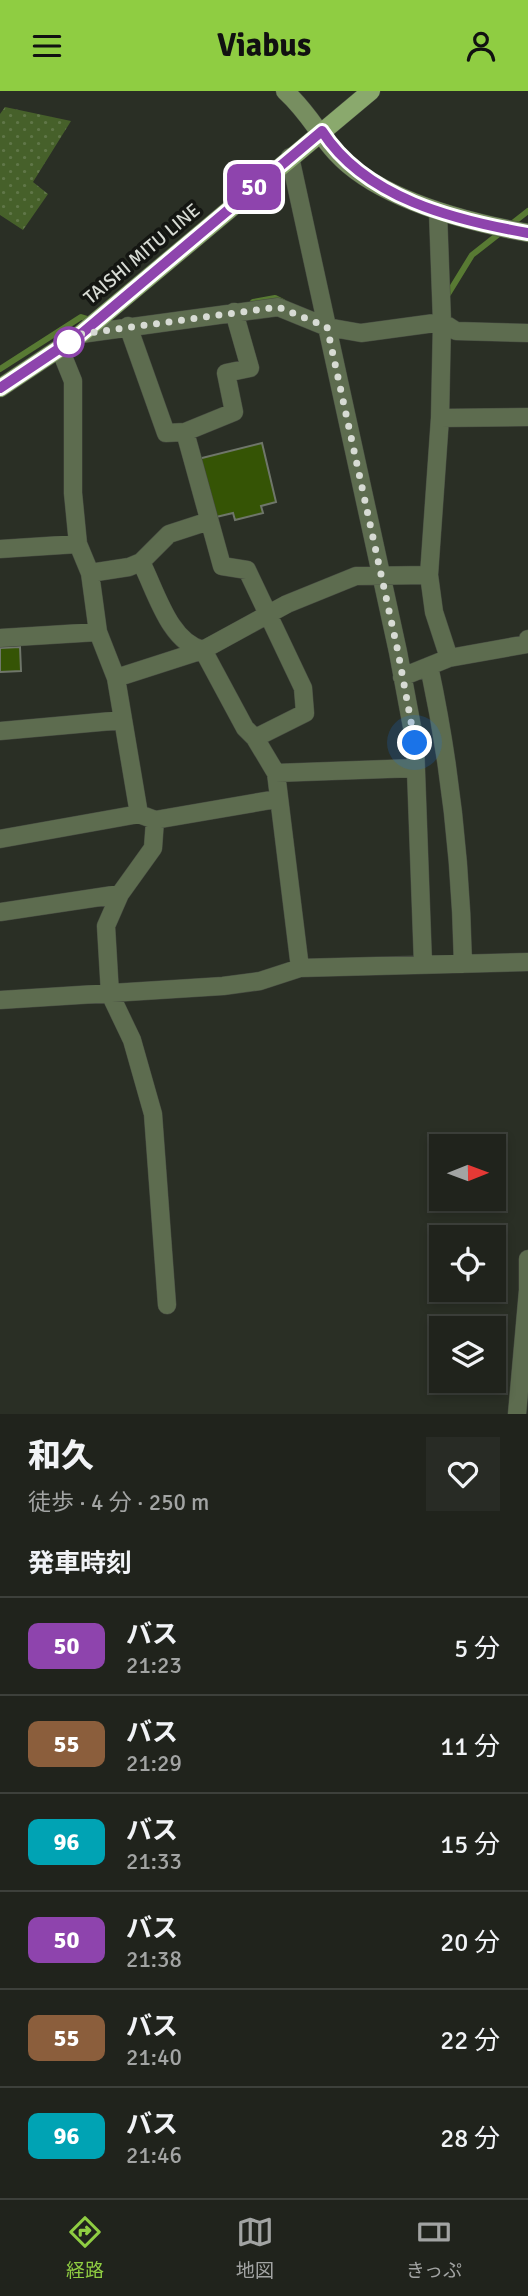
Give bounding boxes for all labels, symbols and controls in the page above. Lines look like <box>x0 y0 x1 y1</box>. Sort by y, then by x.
text: Viabus <box>217 26 311 65</box>
icon: menu <box>28 27 66 65</box>
icon: person <box>462 27 500 65</box>
line badge: 50 <box>222 164 286 210</box>
text: 50 <box>241 172 267 202</box>
street label: TAISHI MITU LINE <box>79 198 205 310</box>
unlabelled marker <box>54 327 84 357</box>
your location <box>397 725 432 760</box>
north arrow <box>429 1134 506 1211</box>
map controls <box>429 1134 506 1393</box>
button: locate <box>429 1225 506 1302</box>
button: layers <box>429 1316 506 1393</box>
text: 和久 <box>28 1436 94 1477</box>
button: heart <box>426 1437 500 1511</box>
text: 徒歩 · 4 分 · 250 m <box>28 1488 209 1517</box>
text: 発車時刻 <box>28 1548 132 1580</box>
text: バス <box>126 1619 178 1651</box>
text: 50 <box>54 1631 79 1661</box>
text: 5 分 <box>454 1633 500 1665</box>
text: 21:23 <box>126 1651 182 1680</box>
text: バス <box>126 1717 178 1749</box>
text: 55 <box>54 1729 79 1759</box>
text: 11 分 <box>440 1731 500 1763</box>
text: 21:29 <box>126 1749 182 1778</box>
text: バス <box>126 1815 178 1847</box>
text: 96 <box>54 1827 79 1857</box>
text: 15 分 <box>440 1829 500 1861</box>
text: 21:33 <box>126 1847 182 1876</box>
text: バス <box>126 1913 178 1945</box>
text: 50 <box>54 1925 79 1955</box>
text: 20 分 <box>440 1927 500 1959</box>
text: 21:38 <box>126 1945 182 1974</box>
text: バス <box>126 2011 178 2043</box>
text: 55 <box>54 2023 79 2053</box>
text: 22 分 <box>440 2025 500 2057</box>
text: 21:40 <box>126 2043 182 2072</box>
text: バス <box>126 2109 178 2141</box>
text: 96 <box>54 2121 79 2151</box>
text: 28 分 <box>440 2123 500 2155</box>
text: 21:46 <box>126 2141 182 2170</box>
tab: 経路 <box>66 2213 104 2283</box>
tab: 地図 <box>236 2213 274 2283</box>
tab: きっぷ <box>406 2213 462 2283</box>

